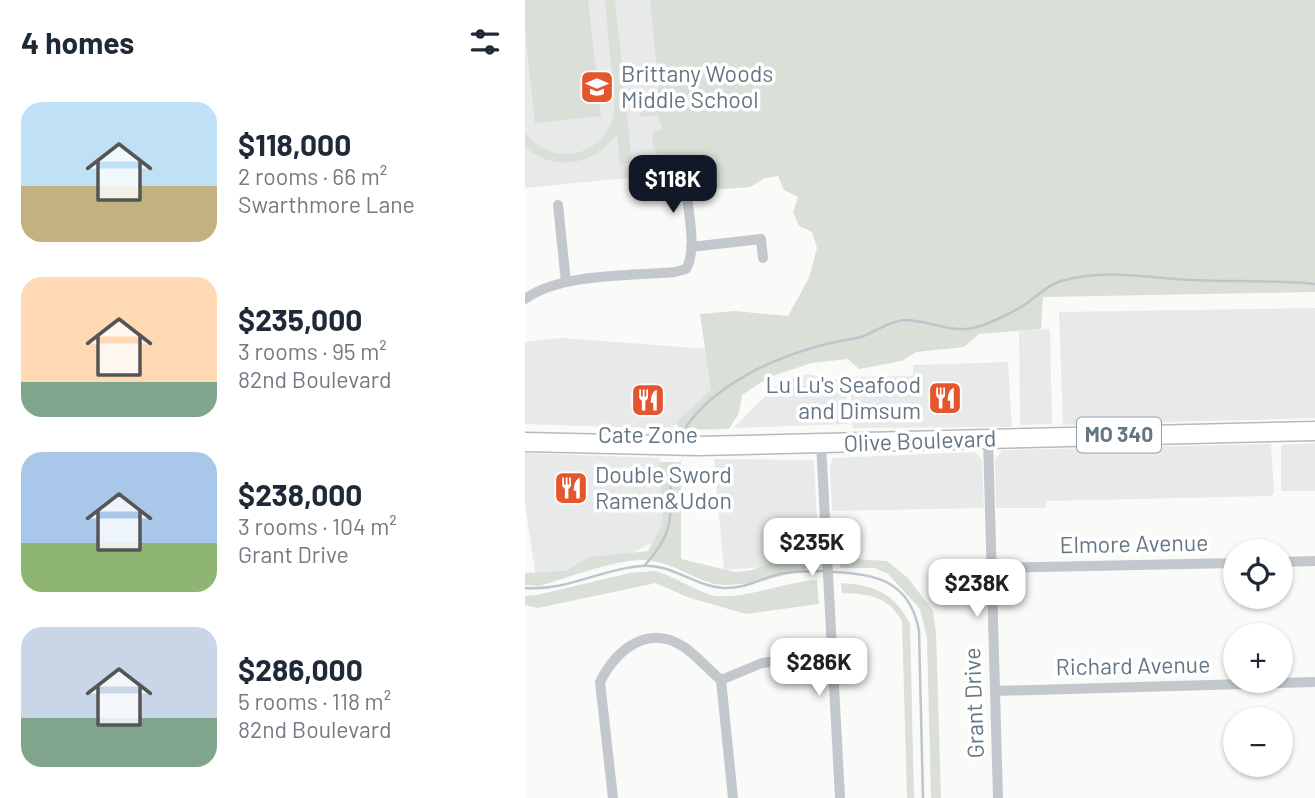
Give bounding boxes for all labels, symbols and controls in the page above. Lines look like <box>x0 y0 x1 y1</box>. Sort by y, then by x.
icon: filters <box>466 23 504 61</box>
text: 4 homes <box>21 24 134 60</box>
place label: Brittany Woods Middle School <box>621 59 773 113</box>
school or university icon: Brittany Woods Middle School <box>578 68 616 106</box>
text: $118,000 <box>238 126 351 162</box>
icon: home <box>77 130 161 214</box>
pin: $118K <box>624 156 722 215</box>
text: 2 rooms · 66 m² <box>238 162 387 190</box>
text: $118K <box>645 164 701 192</box>
text: Swarthmore Lane <box>238 190 415 218</box>
text: $235,000 <box>238 301 362 337</box>
icon: home <box>77 305 161 389</box>
text: 3 rooms · 95 m² <box>238 337 387 365</box>
text: 82nd Boulevard <box>238 365 391 393</box>
place label: Lu Lu's Seafood and Dimsum <box>766 370 921 424</box>
restaurant icon: Lu Lu's Seafood and Dimsum <box>926 379 964 417</box>
restaurant icon: Cate Zone <box>629 381 667 419</box>
road number: MO 340 <box>1077 418 1161 452</box>
place label: Cate Zone <box>598 420 698 448</box>
street label: Olive Boulevard <box>843 423 997 457</box>
place label: Double Sword Ramen&Udon <box>595 460 732 514</box>
restaurant icon: Double Sword Ramen&Udon <box>552 469 590 507</box>
text: $238,000 <box>238 476 362 512</box>
icon: home <box>77 480 161 564</box>
text: 3 rooms · 104 m² <box>238 512 397 540</box>
pin: $235K <box>763 518 861 578</box>
text: $235K <box>780 527 844 555</box>
street label: Elmore Avenue <box>1059 528 1209 558</box>
map controls <box>1223 539 1293 777</box>
button: locate <box>1223 539 1293 609</box>
text: Grant Drive <box>238 540 349 568</box>
pin: $238K <box>928 560 1026 619</box>
text: $238K <box>945 568 1009 596</box>
button: + <box>1223 623 1293 693</box>
pin: $286K <box>770 638 868 698</box>
text: $286K <box>786 647 852 675</box>
street label: Grant Drive <box>957 647 989 759</box>
street label: Richard Avenue <box>1055 650 1210 680</box>
text: $286,000 <box>238 651 363 687</box>
icon: home <box>77 655 161 739</box>
text: 5 rooms · 118 m² <box>238 687 391 715</box>
button: − <box>1223 707 1293 777</box>
text: 82nd Boulevard <box>238 715 391 743</box>

